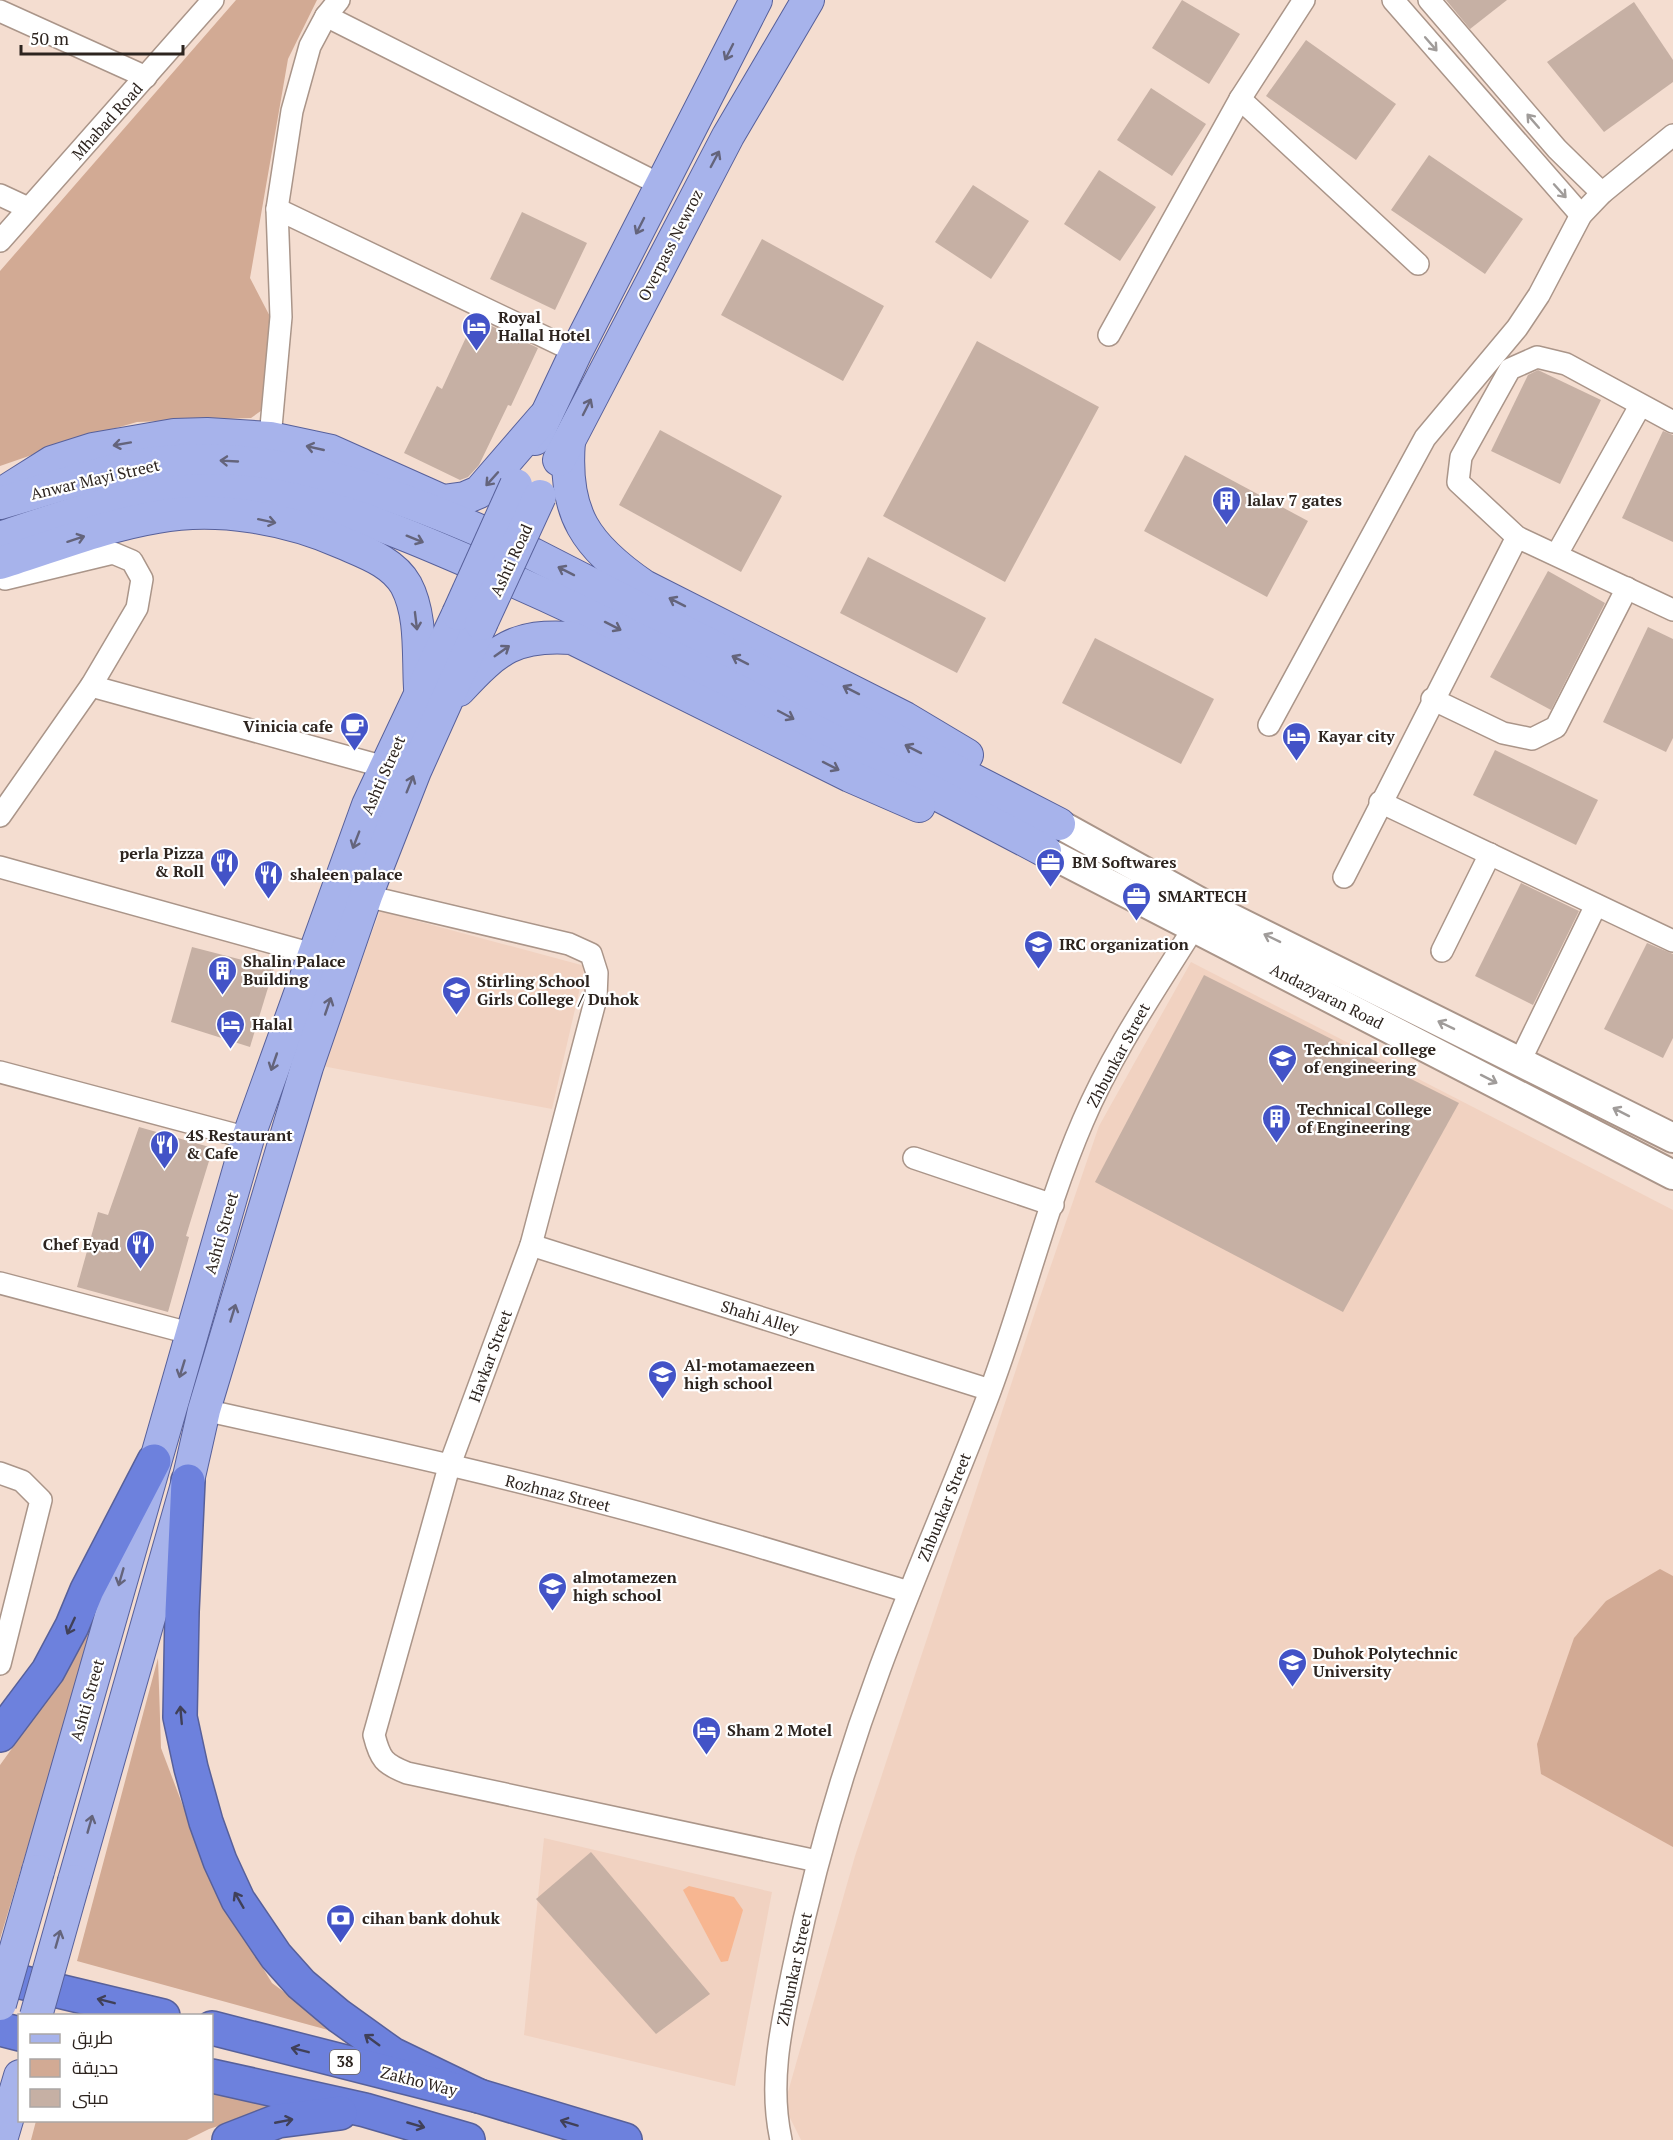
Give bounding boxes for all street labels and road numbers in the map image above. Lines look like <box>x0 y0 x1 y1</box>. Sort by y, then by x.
street label: Mhabad Road <box>67 78 148 164</box>
street label: Overpass Newroz <box>632 185 708 305</box>
street label: Anwar Mayi Street <box>28 453 162 505</box>
street label: Ashti Road <box>485 520 537 600</box>
street label: Ashti Street <box>356 732 410 818</box>
street label: Andazyaran Road <box>1267 958 1388 1034</box>
street label: Zhbunkar Street <box>1081 999 1155 1111</box>
street label: Ashti Street <box>199 1189 243 1277</box>
street label: Shahi Alley <box>718 1295 802 1340</box>
street label: Havkar Street <box>463 1307 517 1405</box>
street label: Zhbunkar Street <box>912 1449 976 1565</box>
street label: Rozhnaz Street <box>503 1469 613 1517</box>
street label: Ashti Street <box>65 1656 109 1744</box>
street label: Zhbunkar Street <box>771 1910 817 2028</box>
road number: 38 <box>330 2050 360 2074</box>
street label: Zakho Way <box>378 2061 461 2101</box>

